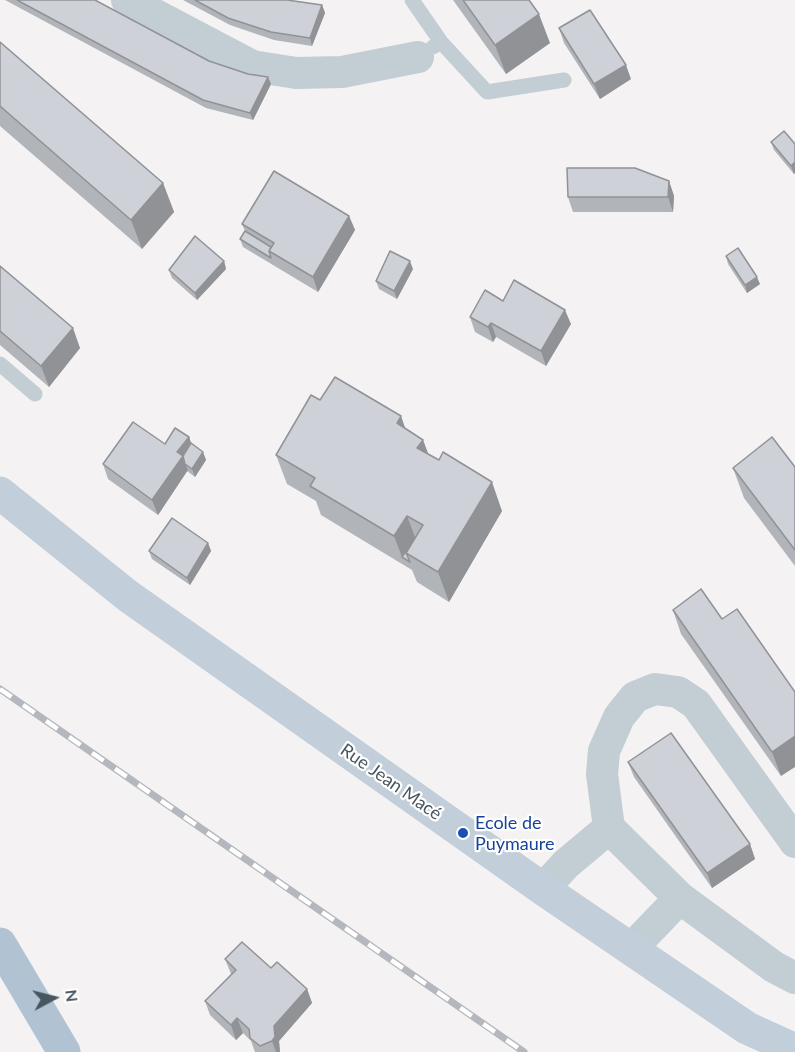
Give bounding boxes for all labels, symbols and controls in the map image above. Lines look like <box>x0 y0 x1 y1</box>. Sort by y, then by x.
street label: Rue Jean Macé <box>336 739 446 825</box>
place label: Ecole de Puymaure <box>475 812 555 854</box>
marker: Ecole de Puymaure <box>456 826 470 840</box>
north arrow <box>24 968 84 1028</box>
text: N <box>62 988 83 1003</box>

